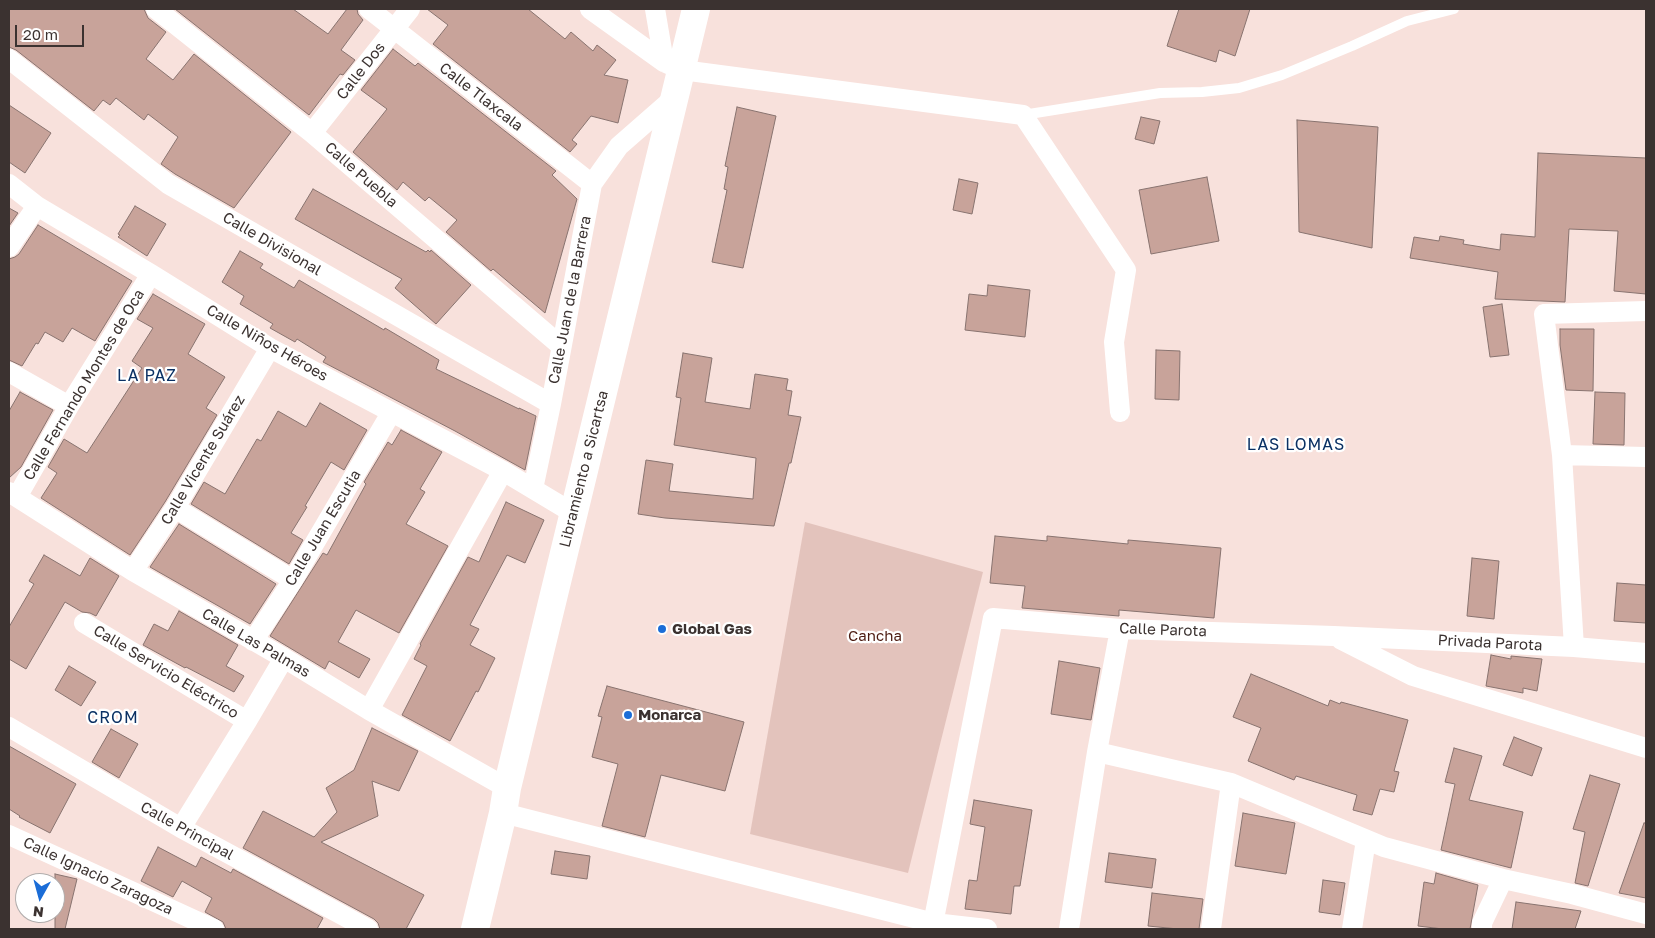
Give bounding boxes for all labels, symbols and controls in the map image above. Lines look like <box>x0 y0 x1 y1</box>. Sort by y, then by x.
scale bar <box>18 15 86 47</box>
text: 20 m <box>23 25 58 43</box>
street label: Calle Dos <box>333 39 389 103</box>
street label: Calle Tlaxcala <box>436 59 526 135</box>
street label: Calle Puebla <box>321 138 401 212</box>
street label: Calle Divisional <box>219 208 325 280</box>
street label: Calle Juan de la Barrera <box>545 214 595 386</box>
street label: Calle Fernando Montes de Oca <box>20 286 148 484</box>
street label: Calle Niños Héroes <box>203 301 331 385</box>
district label: LA PAZ <box>116 366 178 386</box>
street label: Libramiento a Sicartsa <box>556 389 612 549</box>
street label: Calle Vicente Suárez <box>157 392 249 528</box>
district label: LAS LOMAS <box>1246 435 1346 455</box>
street label: Calle Juan Escutia <box>281 467 365 589</box>
street label: Calle Las Palmas <box>199 605 313 681</box>
street label: Calle Parota <box>1119 619 1207 641</box>
place label: Global Gas <box>672 620 752 638</box>
street label: Calle Servicio Eléctrico <box>90 621 242 723</box>
marker: Global Gas <box>656 623 668 635</box>
park label: Cancha <box>848 627 902 645</box>
street label: Privada Parota <box>1437 631 1543 655</box>
place label: Monarca <box>638 706 701 724</box>
district label: CROM <box>87 708 139 728</box>
marker: Monarca <box>622 709 634 721</box>
street label: Calle Principal <box>137 798 237 864</box>
street label: Calle Ignacio Zaragoza <box>20 833 176 919</box>
north arrow <box>15 873 65 923</box>
text: N <box>32 903 45 921</box>

